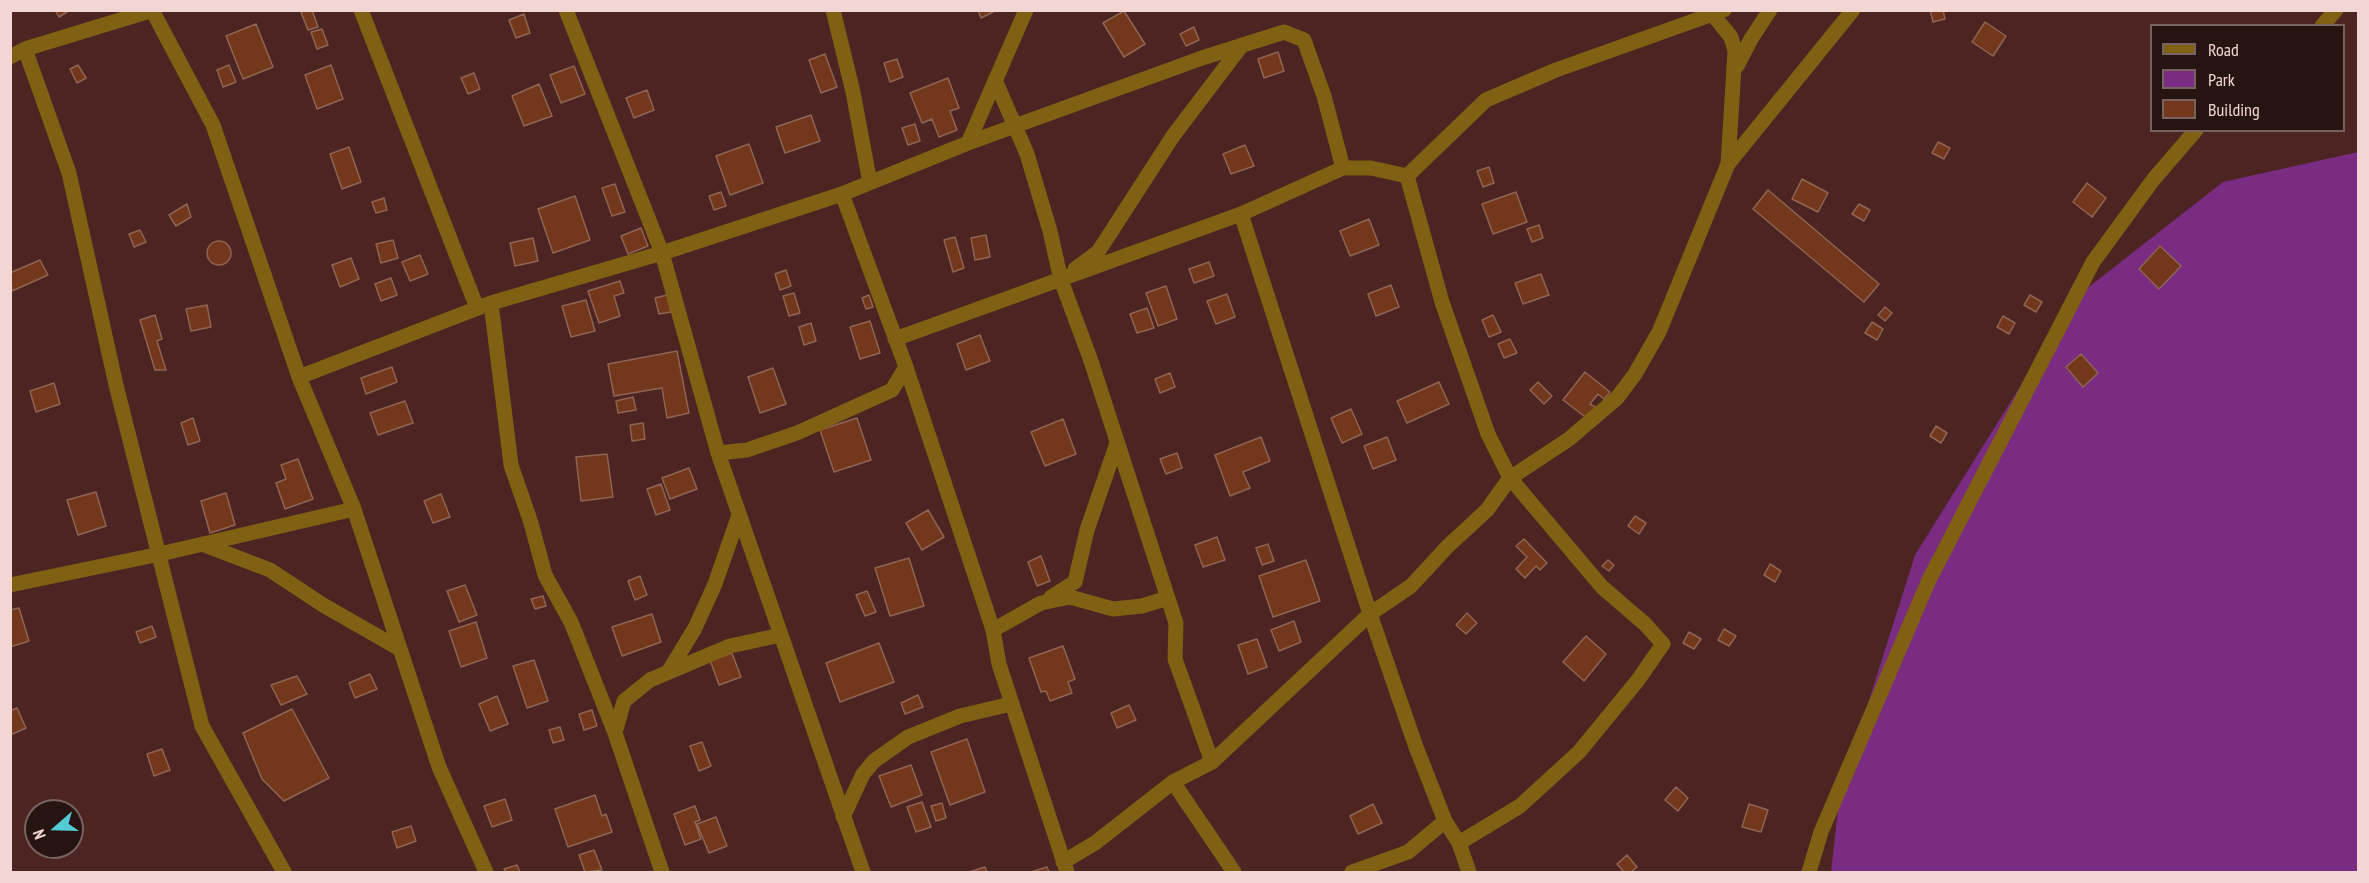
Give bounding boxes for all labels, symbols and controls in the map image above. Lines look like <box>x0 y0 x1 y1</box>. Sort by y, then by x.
legend <box>2150 24 2345 132</box>
text: Road <box>2208 38 2239 61</box>
text: Park <box>2208 68 2235 91</box>
text: Building <box>2208 98 2260 121</box>
north arrow <box>24 799 84 859</box>
text: N <box>28 827 50 842</box>

